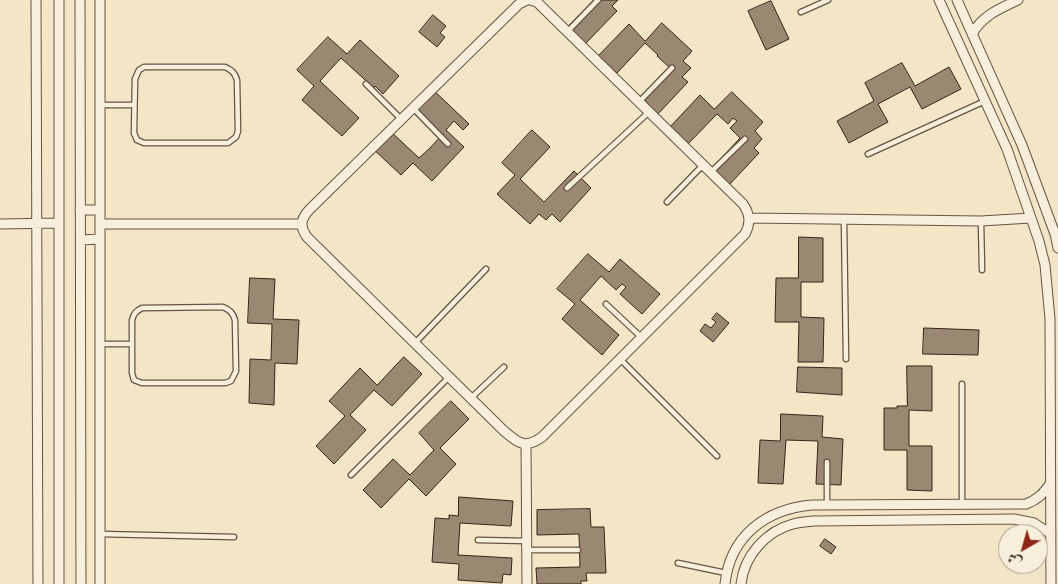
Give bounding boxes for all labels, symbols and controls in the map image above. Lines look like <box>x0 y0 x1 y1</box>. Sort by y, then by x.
north arrow <box>998 524 1048 574</box>
text: ش <box>1003 549 1025 571</box>

